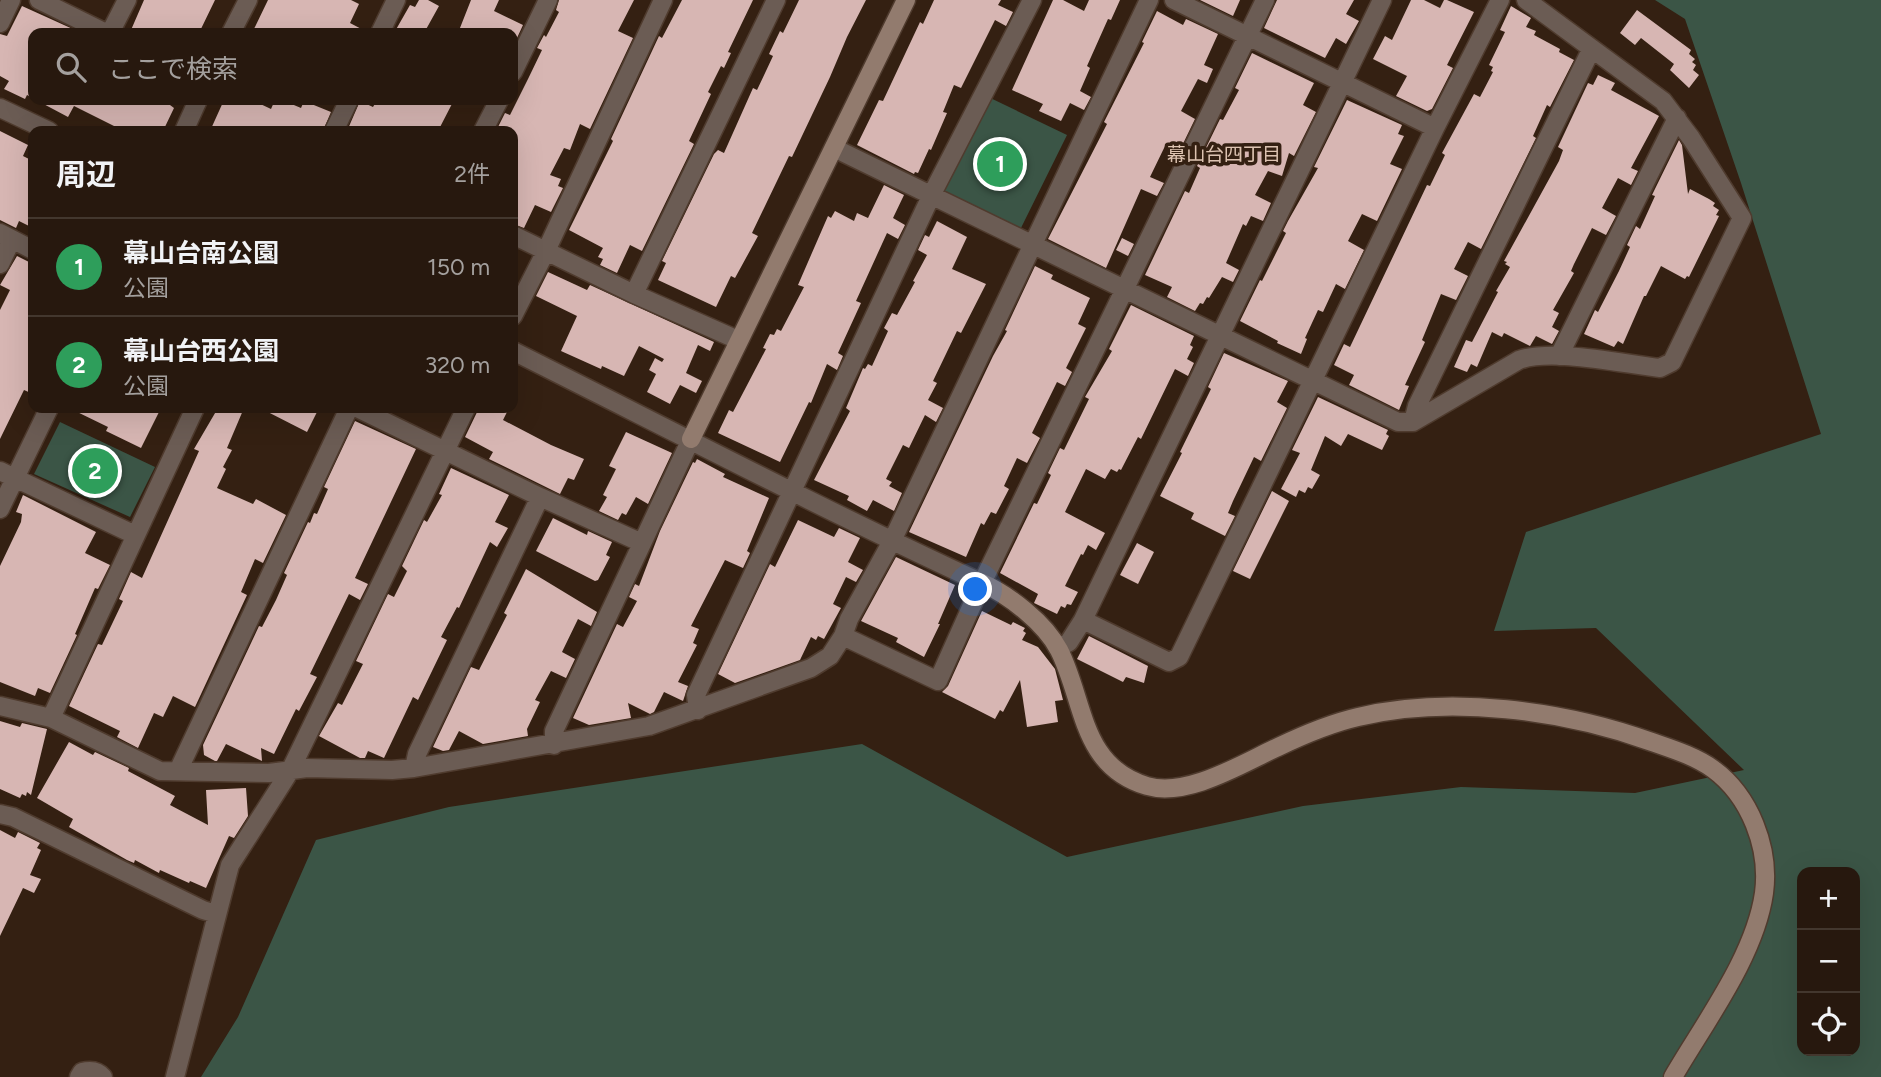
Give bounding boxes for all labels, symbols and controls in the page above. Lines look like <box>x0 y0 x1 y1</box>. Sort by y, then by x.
search box <box>28 28 518 105</box>
icon: search <box>52 48 90 86</box>
text: ここで検索 <box>108 53 238 85</box>
pin: 1 <box>977 138 1023 190</box>
district label: 幕山台四丁目 <box>1167 143 1281 166</box>
text: 周辺 <box>56 156 116 193</box>
text: 2件 <box>454 160 490 188</box>
text: 幕山台南公園 <box>123 237 279 269</box>
text: 1 <box>74 253 84 281</box>
text: 150 m <box>427 253 490 281</box>
text: 公園 <box>123 274 169 302</box>
text: 幕山台西公園 <box>123 335 279 367</box>
text: 2 <box>72 351 86 379</box>
text: 320 m <box>425 351 490 379</box>
text: 公園 <box>123 372 169 400</box>
pin: 2 <box>72 445 118 497</box>
your location <box>958 572 992 606</box>
map controls <box>1797 867 1860 1056</box>
button: + <box>1797 867 1860 930</box>
button: − <box>1797 930 1860 993</box>
button: locate <box>1797 993 1860 1056</box>

